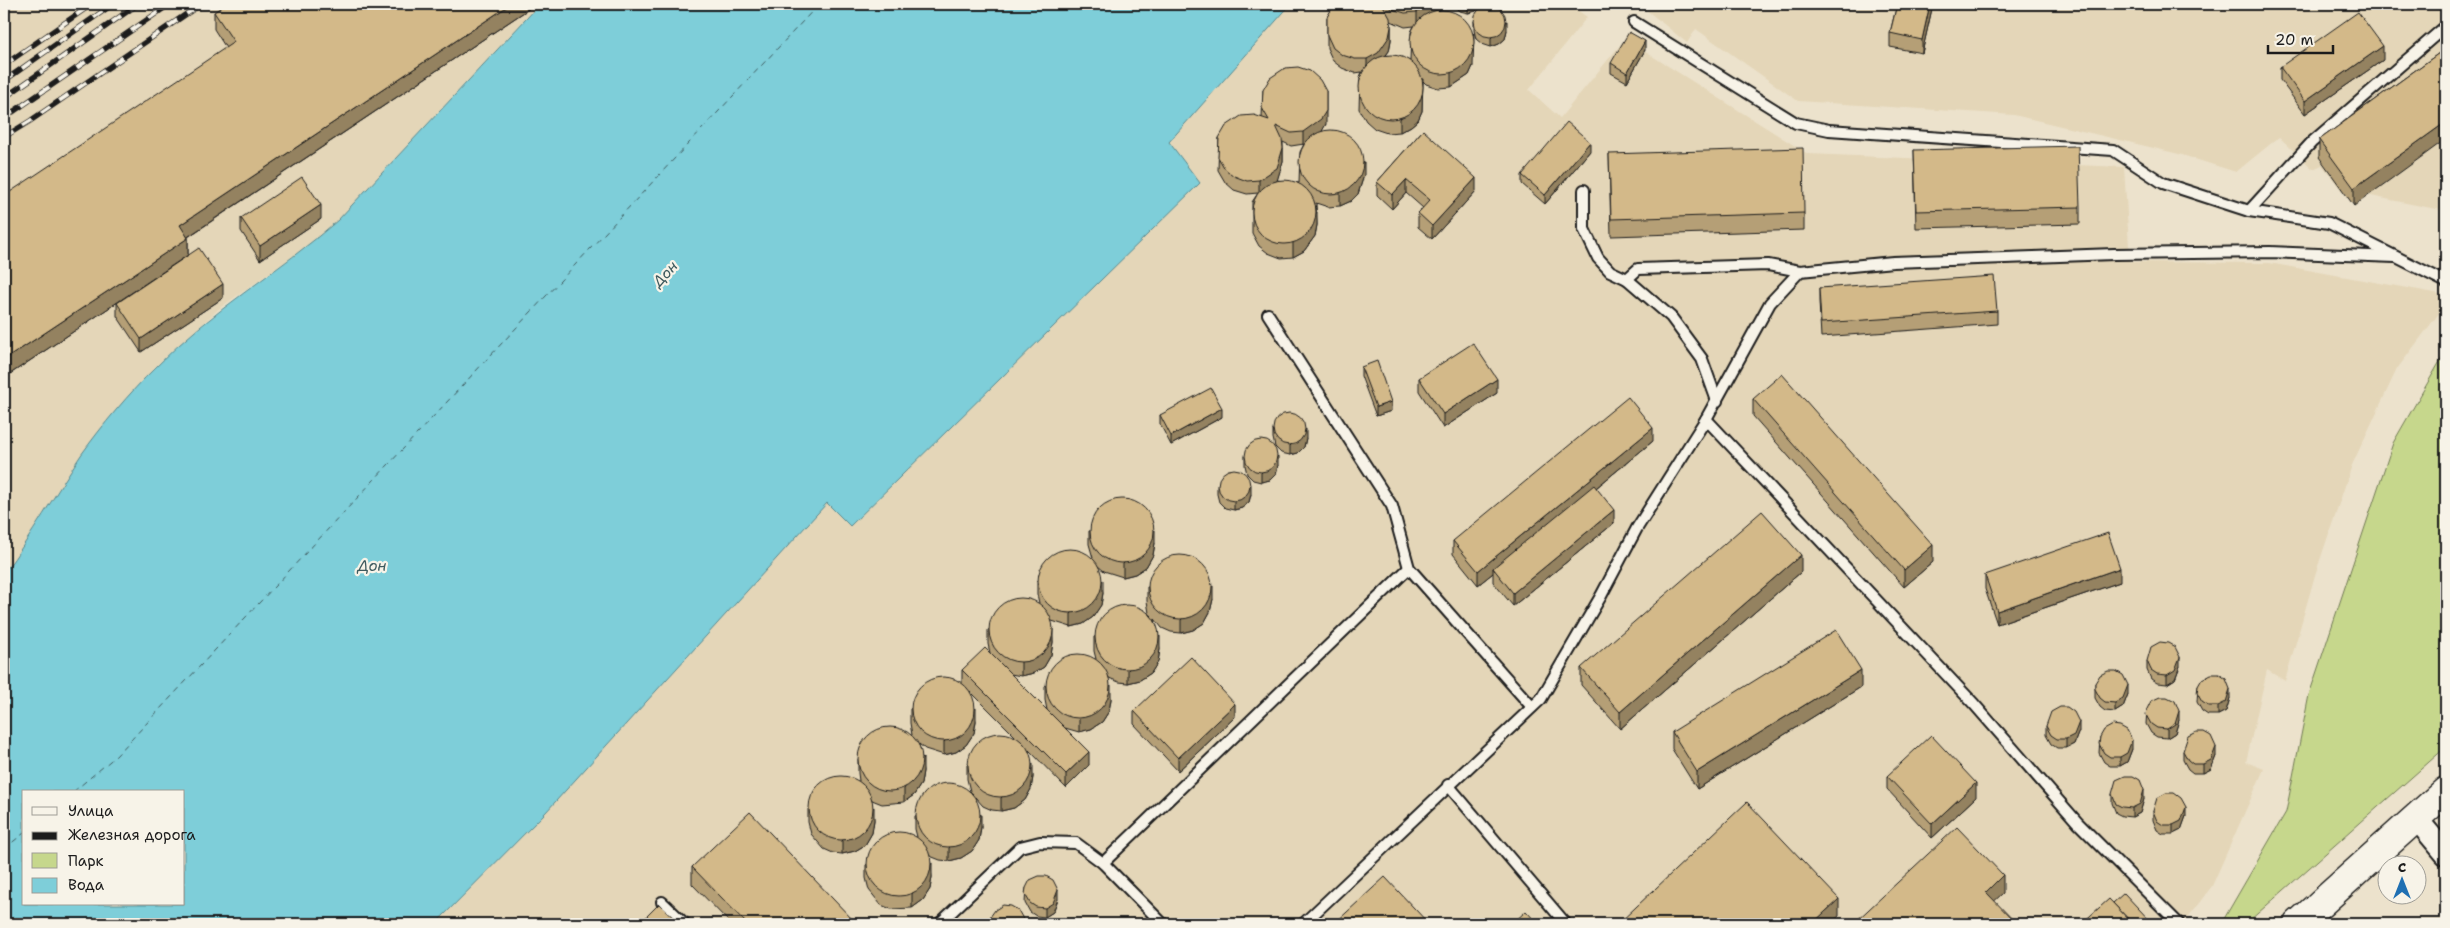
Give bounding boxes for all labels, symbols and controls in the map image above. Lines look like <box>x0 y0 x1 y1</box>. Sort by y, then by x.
scale bar <box>2268 22 2332 54</box>
text: 20 m <box>2275 30 2314 50</box>
water label: Дон <box>647 256 682 292</box>
water label: Дон <box>357 556 387 576</box>
legend <box>22 790 185 906</box>
text: Улица <box>68 801 114 821</box>
text: Железная дорога <box>68 825 196 845</box>
text: Парк <box>68 851 104 871</box>
north arrow <box>2378 856 2428 906</box>
text: С <box>2398 858 2406 876</box>
text: Вода <box>68 875 105 895</box>

